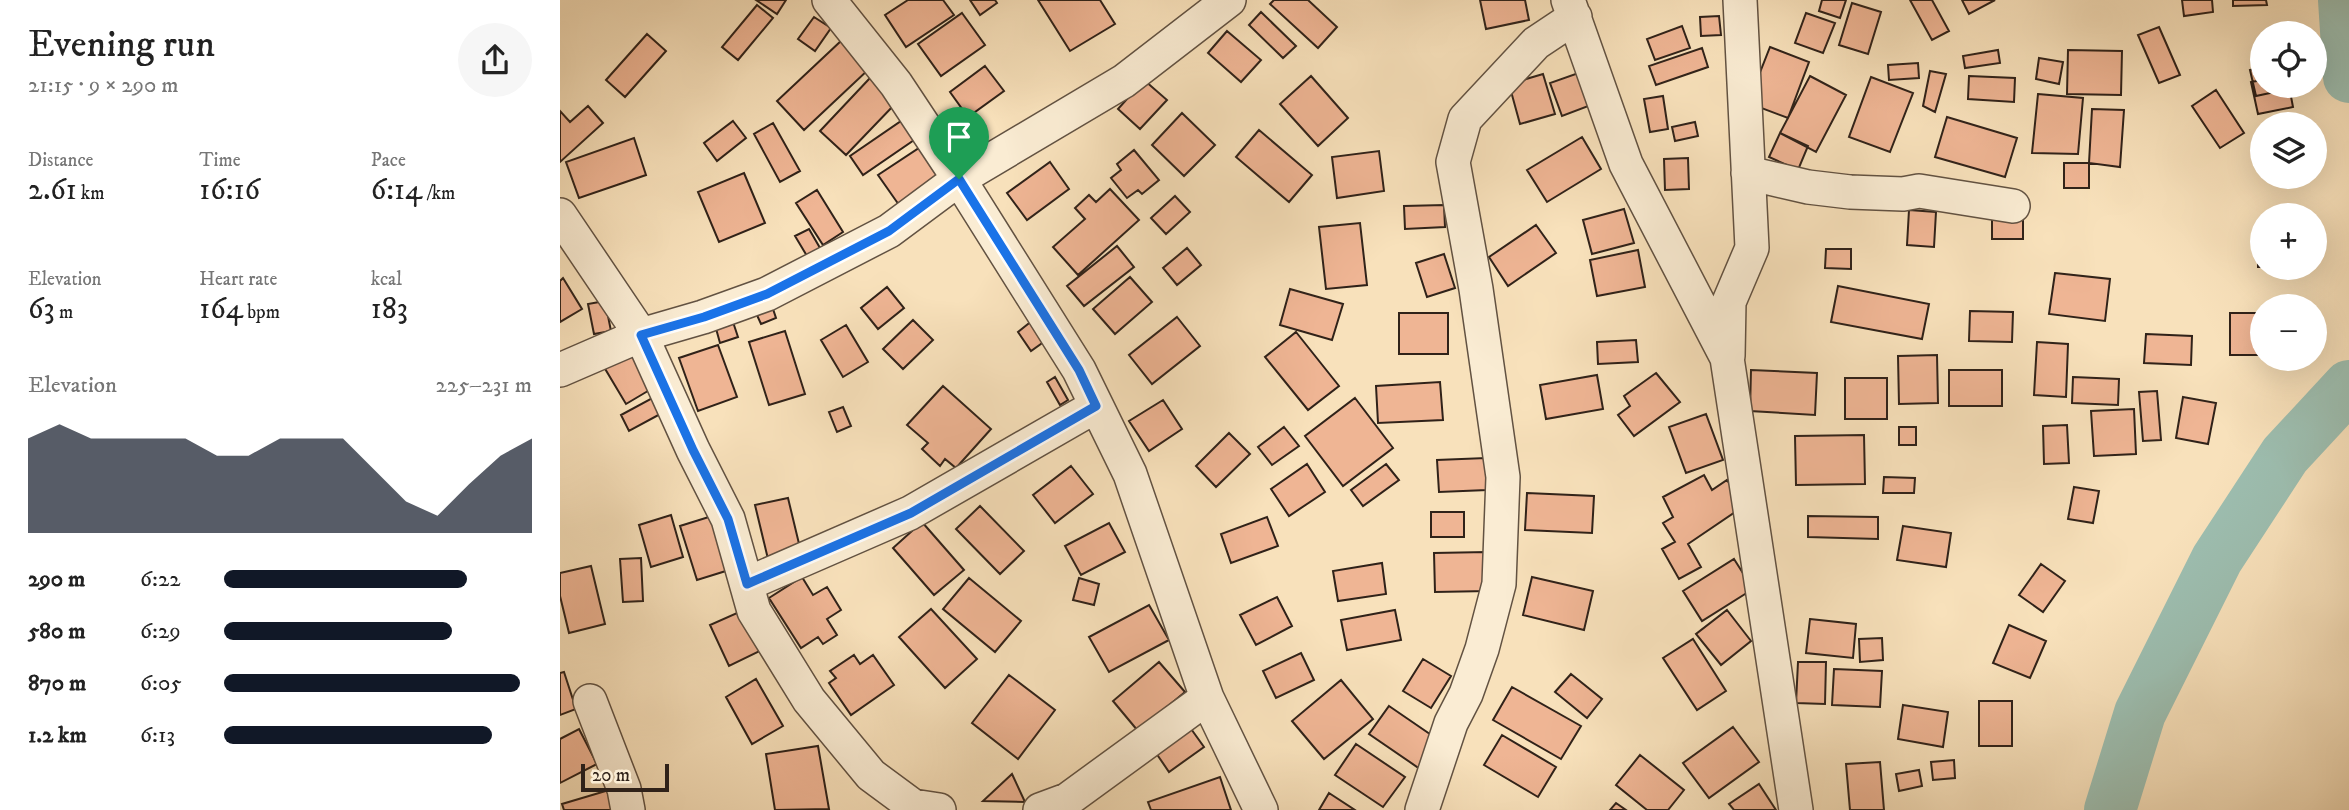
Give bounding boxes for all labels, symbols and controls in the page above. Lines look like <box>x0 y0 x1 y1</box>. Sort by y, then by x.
text: Evening run <box>28 21 215 69</box>
map controls <box>2250 21 2327 371</box>
button: locate <box>2250 21 2327 98</box>
button: share <box>458 23 532 97</box>
text: 21:15 · 9 × 290 m <box>28 71 179 100</box>
pin <box>929 107 989 179</box>
button: layers <box>2250 112 2327 189</box>
icon: arrive <box>940 118 978 156</box>
text: Distance <box>28 149 93 172</box>
text: Time <box>199 149 241 172</box>
text: Pace <box>371 149 406 172</box>
text: 2.61 <box>28 172 77 209</box>
text: 16:16 <box>199 172 260 209</box>
text: 6:14 <box>371 172 422 209</box>
text: km <box>77 182 105 205</box>
text: /km <box>422 182 455 205</box>
button: + <box>2250 203 2327 280</box>
text: Elevation <box>28 268 102 291</box>
text: Heart rate <box>199 268 277 291</box>
text: kcal <box>371 268 402 291</box>
text: 63 <box>28 291 55 328</box>
text: 164 <box>199 291 243 328</box>
text: 183 <box>371 291 408 328</box>
button: − <box>2250 294 2327 371</box>
text: m <box>55 301 73 324</box>
text: bpm <box>243 301 280 324</box>
text: Elevation <box>28 371 117 400</box>
text: 225–231 m <box>435 371 532 400</box>
text: 290 m <box>28 565 85 594</box>
text: 6:22 <box>140 565 181 594</box>
text: 580 m <box>28 617 85 646</box>
text: 6:29 <box>140 617 181 646</box>
text: 870 m <box>28 669 86 698</box>
text: 6:05 <box>140 669 182 698</box>
text: 1.2 km <box>28 721 87 750</box>
text: 6:13 <box>140 721 175 750</box>
scale bar <box>581 761 668 793</box>
text: 20 m <box>592 764 630 787</box>

